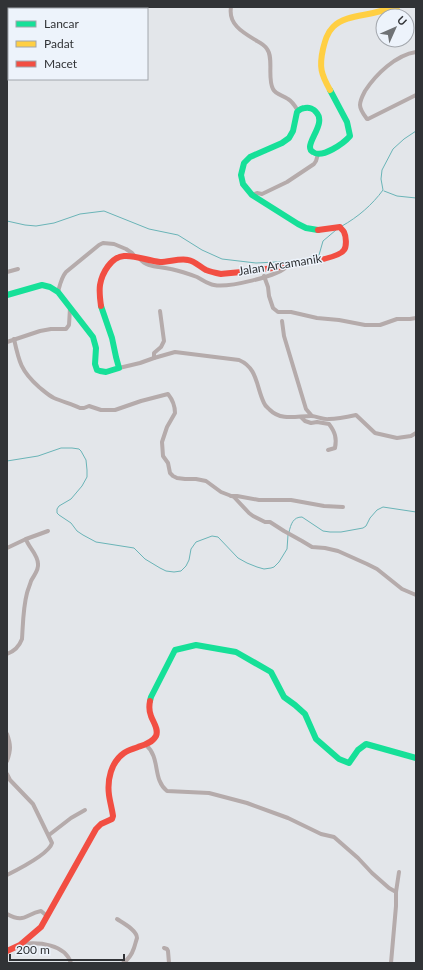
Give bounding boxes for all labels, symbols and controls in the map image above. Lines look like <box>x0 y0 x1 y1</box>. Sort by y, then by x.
legend <box>8 8 148 80</box>
north arrow <box>375 8 415 48</box>
text: U <box>395 13 410 28</box>
text: Lancar <box>44 16 80 31</box>
text: Padat <box>44 36 75 51</box>
text: Macet <box>44 56 78 71</box>
street label: Jalan Arcamanik <box>237 250 324 279</box>
scale bar <box>10 936 124 962</box>
text: 200 m <box>16 942 50 957</box>

